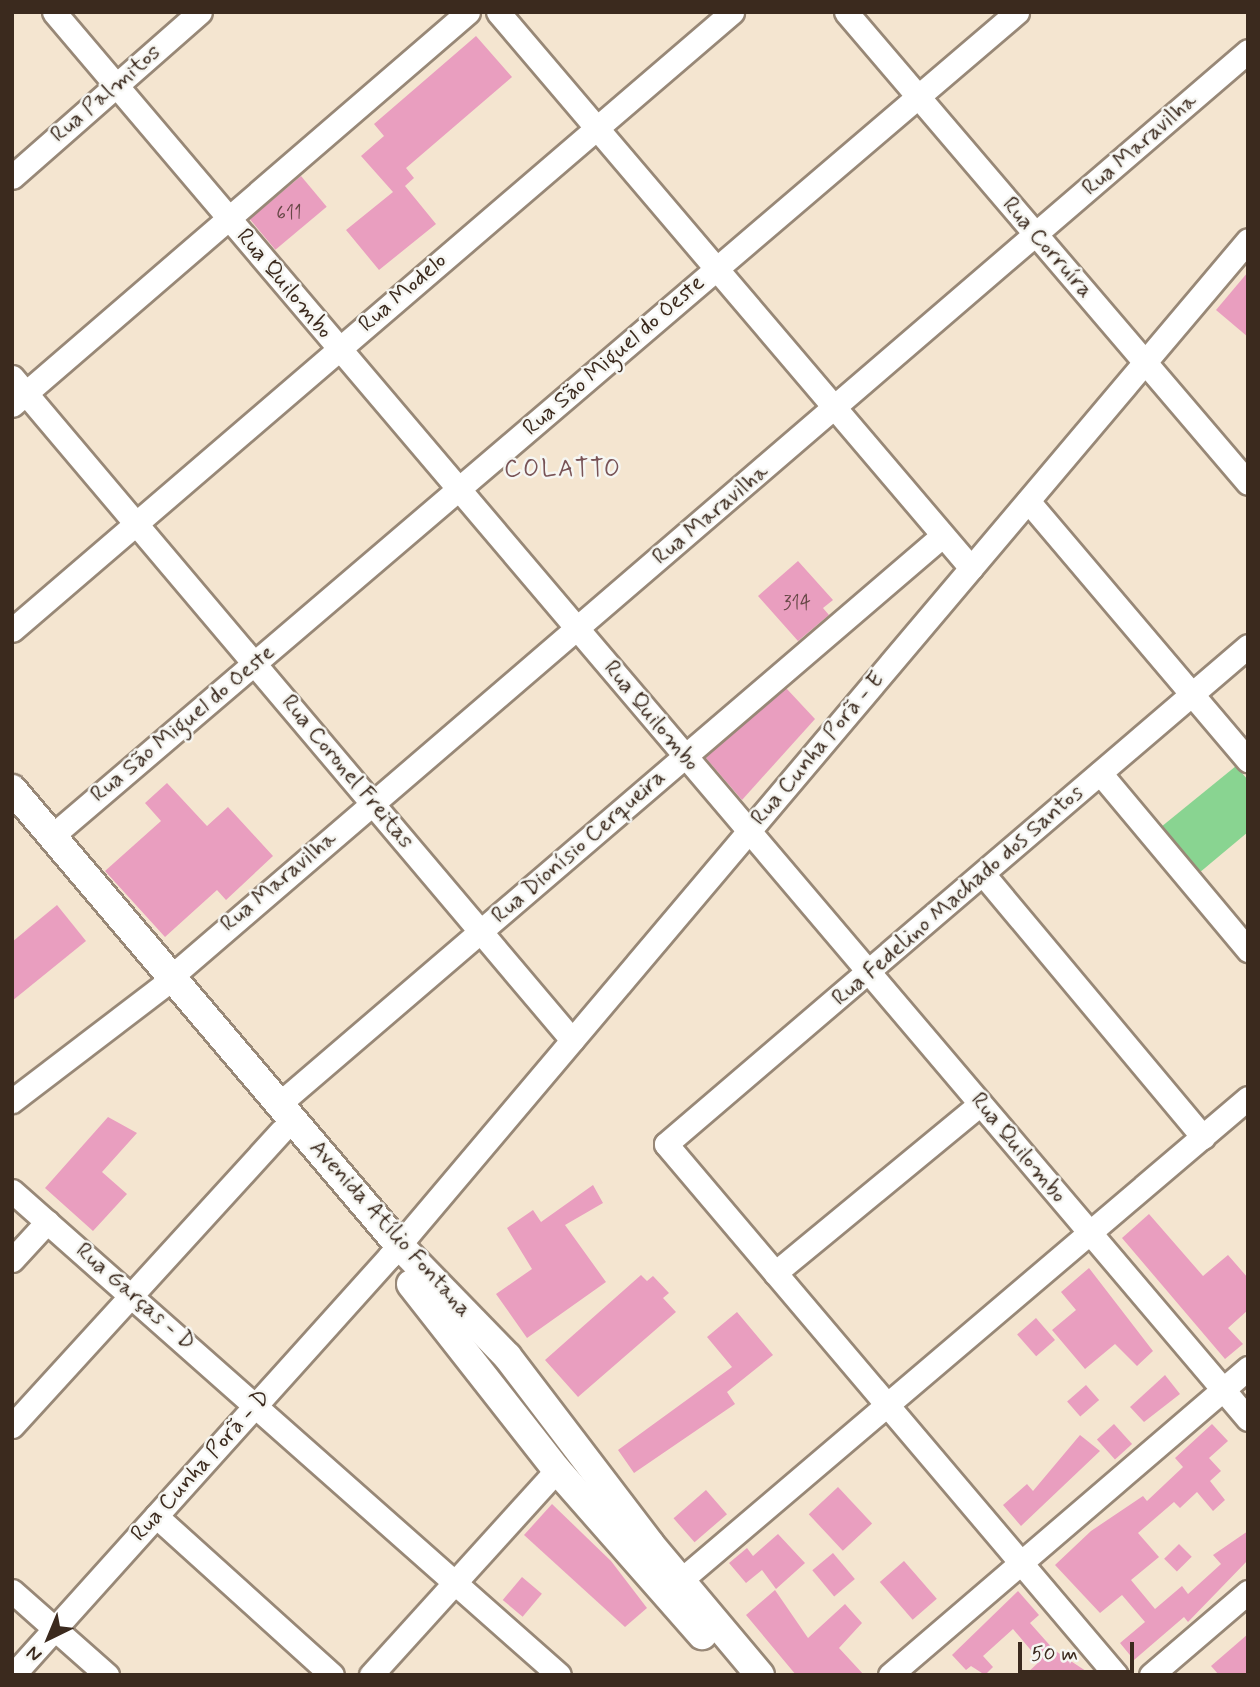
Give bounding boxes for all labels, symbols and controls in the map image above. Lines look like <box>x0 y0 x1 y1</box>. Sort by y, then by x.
street label: Rua Palmitos <box>47 40 165 148</box>
street label: Rua Maravilha <box>1079 89 1201 201</box>
street label: Rua Corruíra <box>996 193 1098 303</box>
house number: 611 <box>276 203 302 225</box>
street label: Rua Quilombo <box>230 223 338 345</box>
street label: Rua Modelo <box>354 248 452 338</box>
street label: Rua São Miguel do Oeste <box>519 271 709 441</box>
district label: COLATTO <box>506 456 620 484</box>
street label: Rua Maravilha <box>649 460 773 570</box>
house number: 314 <box>783 593 811 615</box>
street label: Rua São Miguel do Oeste <box>87 640 279 808</box>
street label: Rua Quilombo <box>597 655 705 777</box>
street label: Rua Cunha Porã - E <box>747 668 889 830</box>
street label: Rua Coronel Freitas <box>274 689 420 855</box>
street label: Rua Dionísio Cerqueira <box>488 765 670 929</box>
street label: Rua Fedelino Machado dos Santos <box>827 780 1089 1012</box>
street label: Rua Maravilha <box>217 827 341 937</box>
street label: Rua Quilombo <box>964 1087 1072 1209</box>
street label: Avenida Atílio Fontana <box>303 1135 477 1323</box>
street label: Rua Garças - D <box>70 1238 200 1356</box>
street label: Rua Cunha Porã - D <box>127 1386 275 1546</box>
north arrow <box>14 1603 84 1673</box>
scale bar <box>1022 1628 1138 1672</box>
text: N <box>21 1640 47 1667</box>
text: 50 m <box>1031 1640 1078 1668</box>

